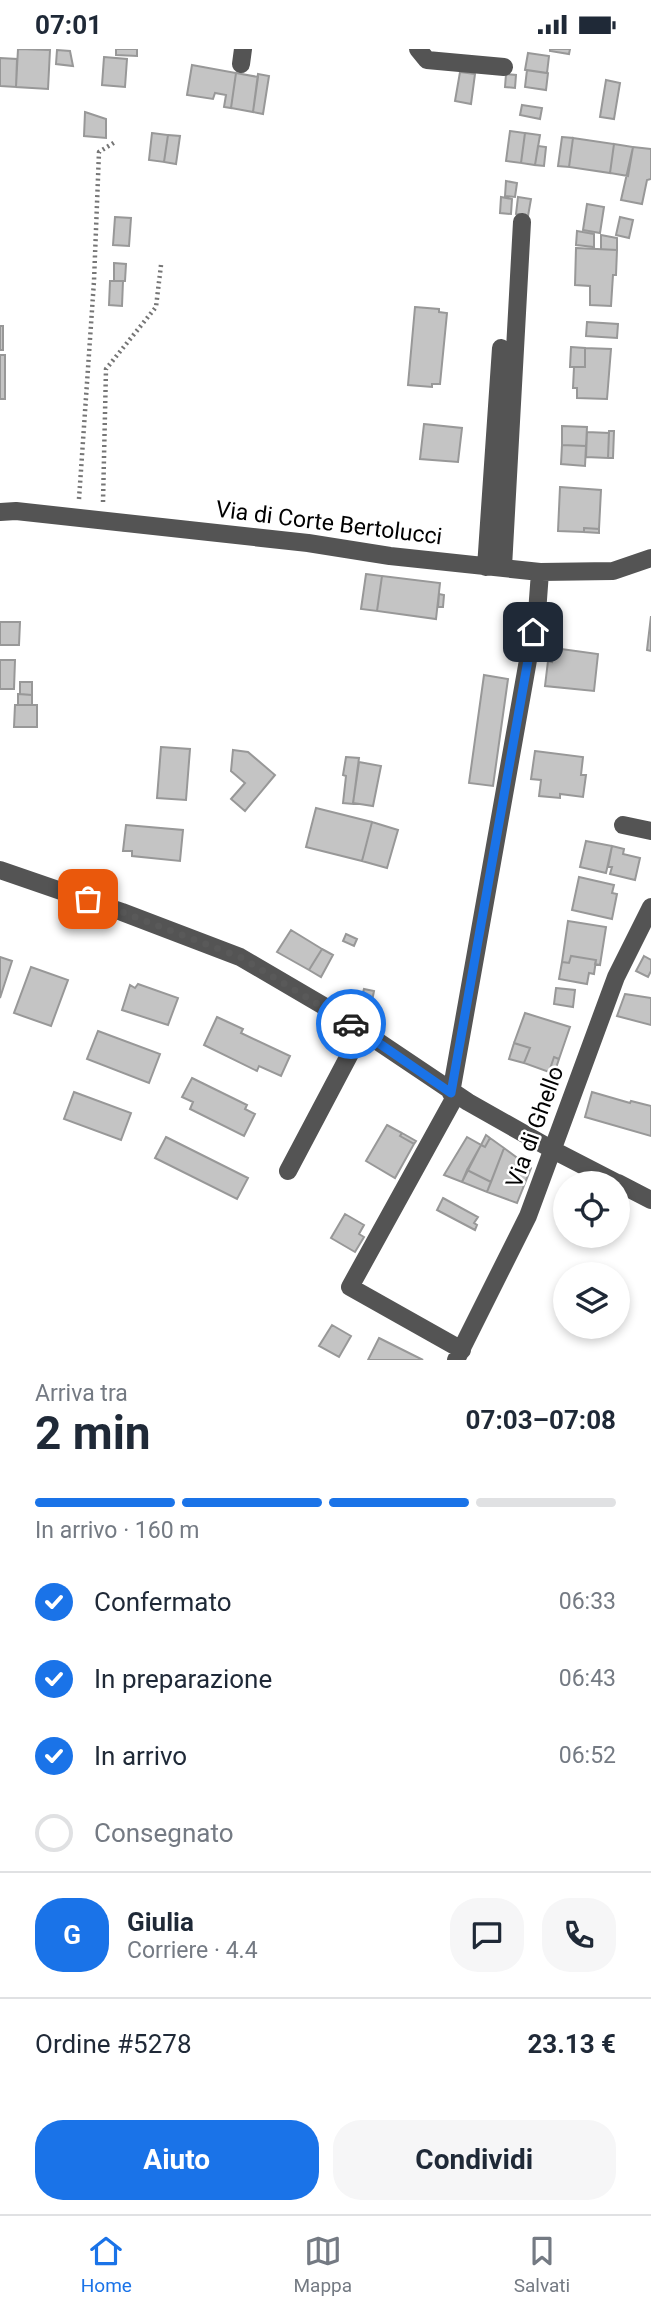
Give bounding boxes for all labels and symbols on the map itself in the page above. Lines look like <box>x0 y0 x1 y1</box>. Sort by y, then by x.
street label: Via di Corte Bertolucci <box>214 496 444 550</box>
pin <box>503 602 563 662</box>
pin <box>58 869 118 929</box>
courier <box>316 989 386 1059</box>
street label: Via di Ghello <box>500 1062 570 1192</box>

